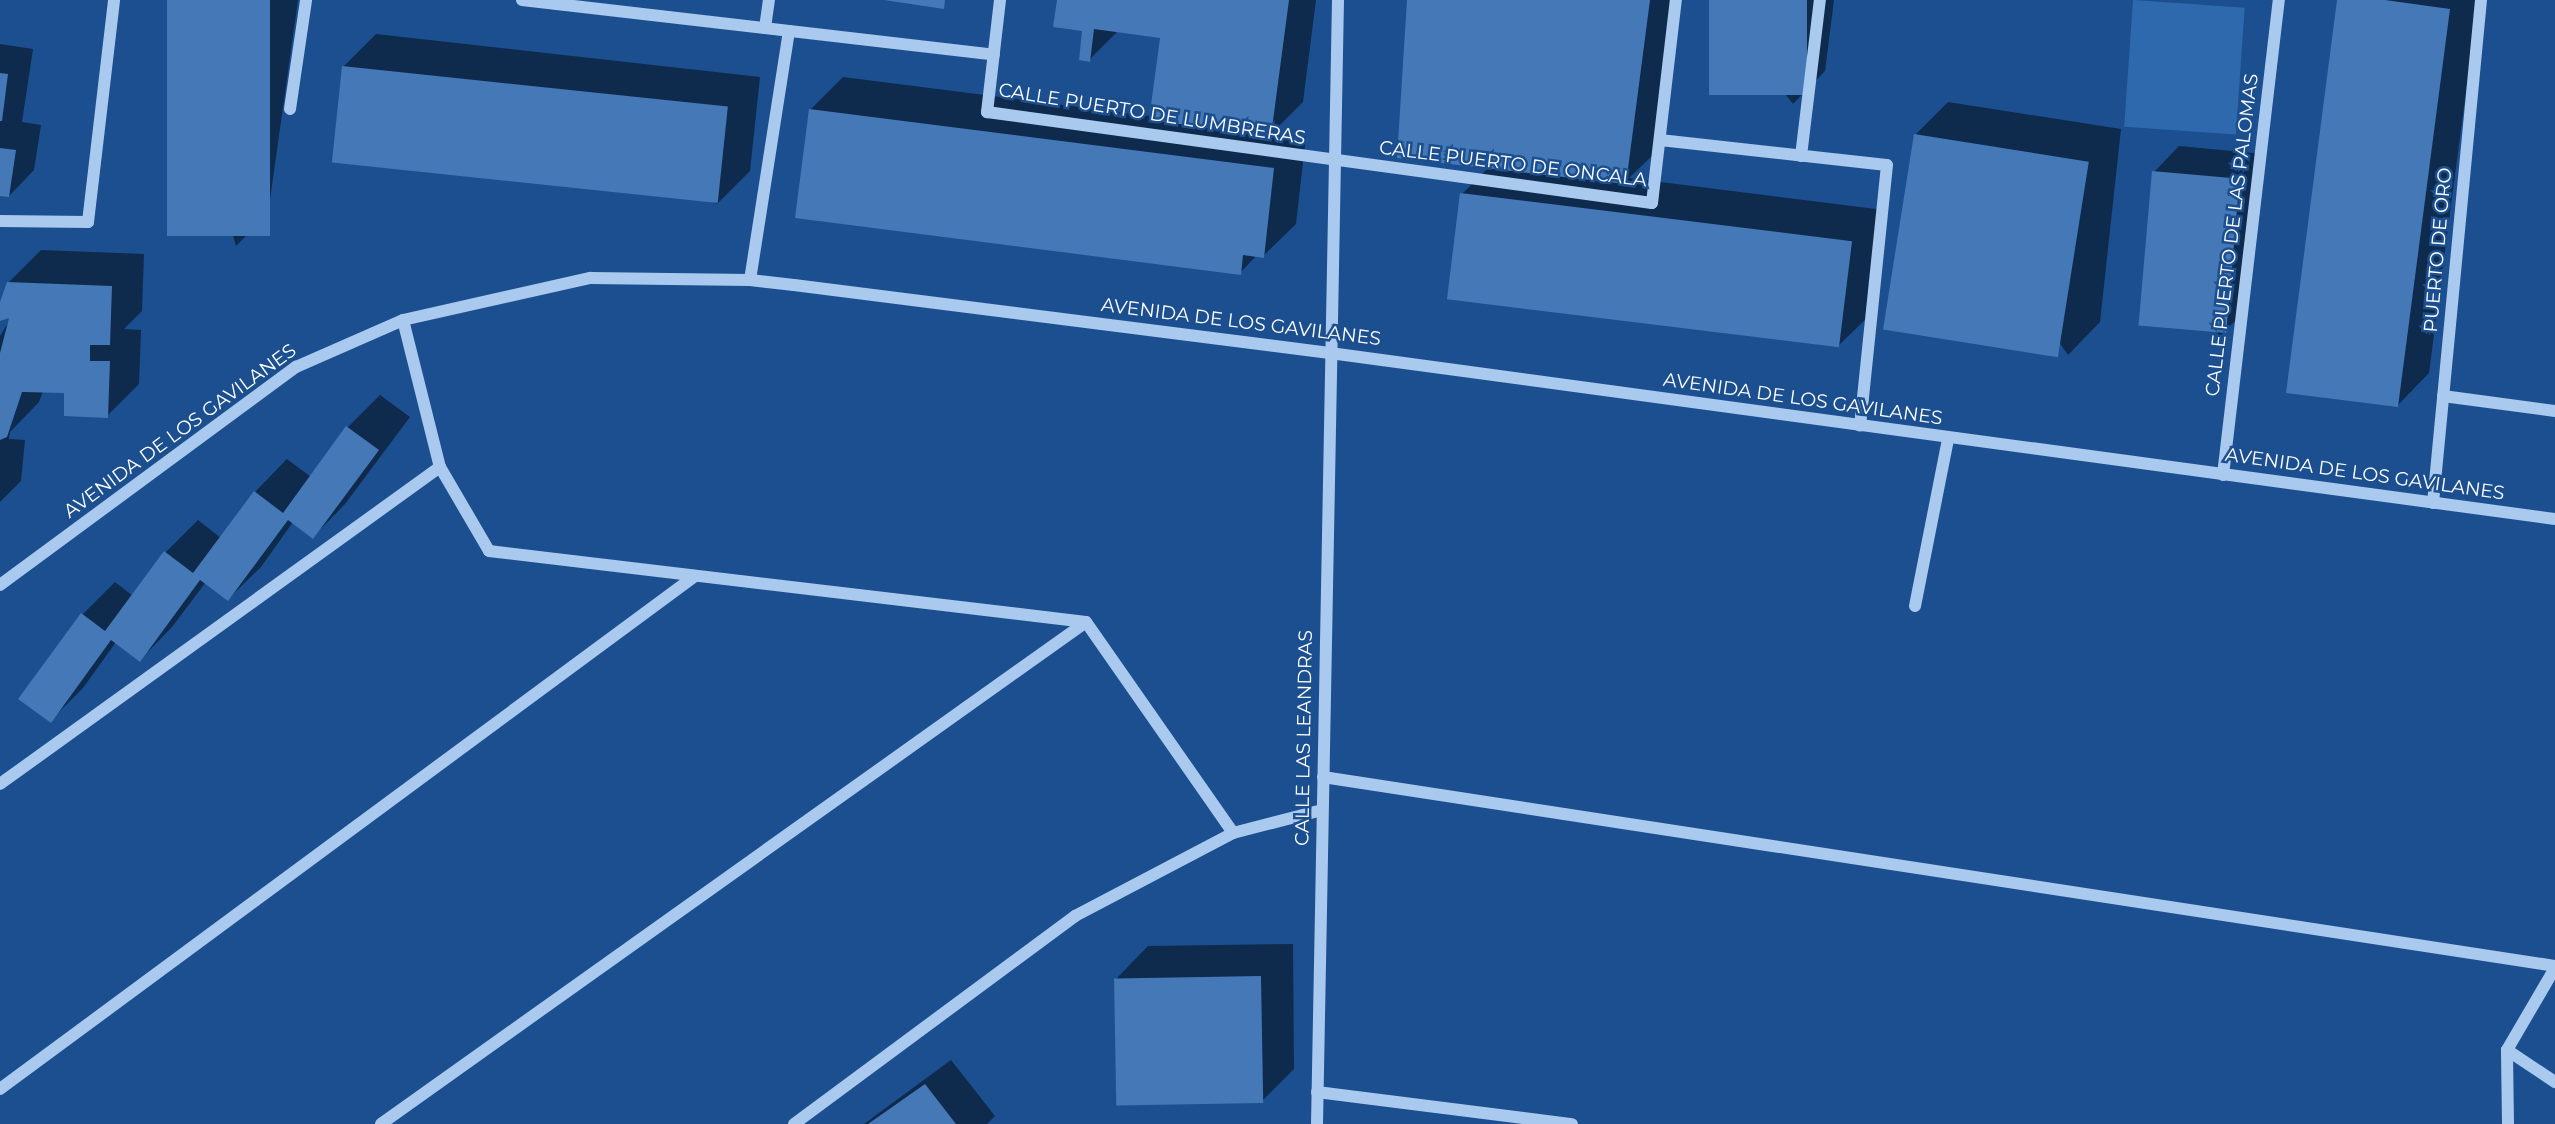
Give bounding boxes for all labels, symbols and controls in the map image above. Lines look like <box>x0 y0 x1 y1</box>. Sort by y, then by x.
street label: CALLE PUERTO DE LAS PALOMAS <box>2201 72 2263 398</box>
street label: CALLE PUERTO DE LUMBRERAS <box>997 78 1307 150</box>
street label: CALLE PUERTO DE ONCALA <box>1378 136 1648 192</box>
street label: PUERTO DE ORO <box>2419 167 2457 333</box>
street label: AVENIDA DE LOS GAVILANES <box>1100 294 1382 350</box>
street label: AVENIDA DE LOS GAVILANES <box>59 339 301 523</box>
street label: AVENIDA DE LOS GAVILANES <box>1662 368 1944 430</box>
street label: AVENIDA DE LOS GAVILANES <box>2224 443 2506 505</box>
street label: CALLE LAS LEANDRAS <box>1291 630 1317 846</box>

